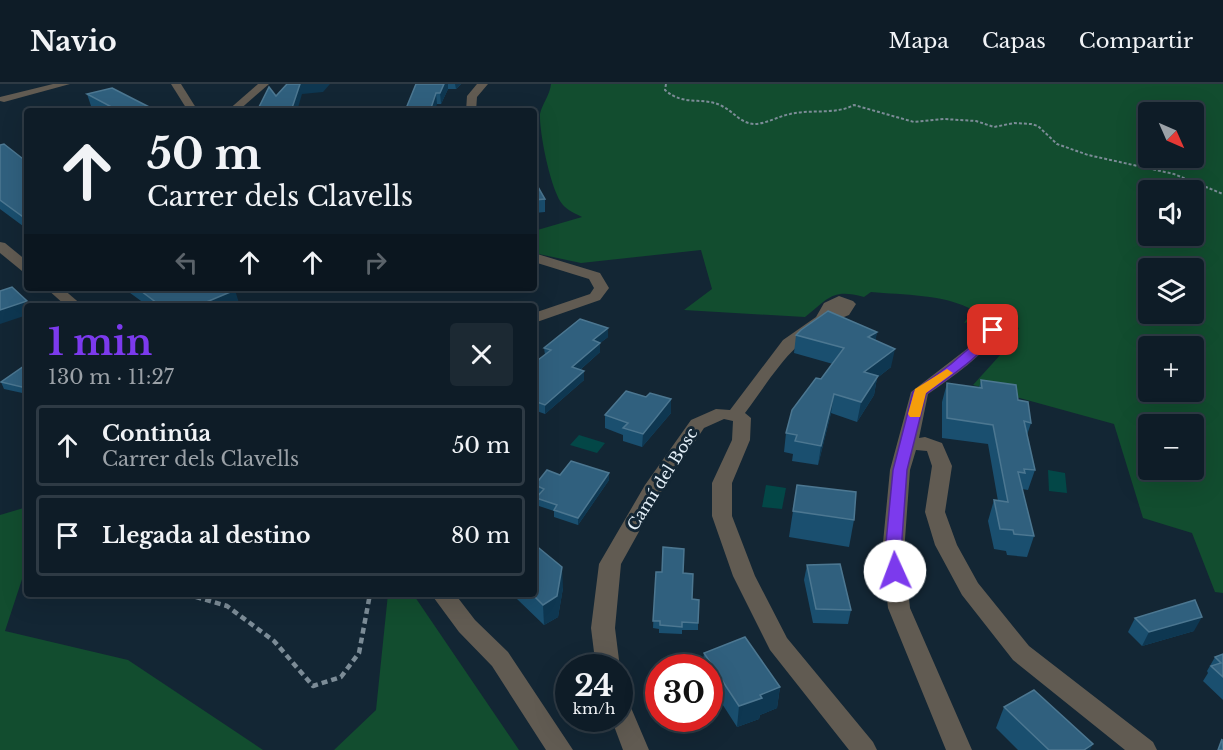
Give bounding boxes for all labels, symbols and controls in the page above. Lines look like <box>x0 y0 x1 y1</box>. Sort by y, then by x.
text: Navio <box>30 24 117 59</box>
text: Mapa <box>889 28 949 54</box>
text: Capas <box>982 28 1046 54</box>
text: Compartir <box>1079 28 1193 54</box>
north arrow <box>1138 102 1204 168</box>
map controls <box>1138 102 1204 480</box>
text: 50 m <box>147 128 261 180</box>
icon: ahead <box>48 132 126 210</box>
text: Carrer dels Clavells <box>147 180 413 213</box>
button: sound <box>1138 180 1204 246</box>
icon: left <box>170 246 203 279</box>
icon: ahead <box>233 246 266 279</box>
icon: ahead <box>296 246 329 279</box>
icon: right <box>359 246 392 279</box>
button: layers <box>1138 258 1204 324</box>
pin <box>967 304 1018 355</box>
icon: arrive <box>976 313 1009 346</box>
text: 1 min <box>48 320 152 365</box>
button: close <box>450 323 513 386</box>
button: + <box>1138 336 1204 402</box>
text: 130 m · 11:27 <box>48 365 174 389</box>
button: − <box>1138 414 1204 480</box>
text: Continúa <box>102 420 211 447</box>
street label: Camí del Bosc <box>622 424 702 534</box>
icon: ahead <box>51 429 84 462</box>
text: 50 m <box>452 432 510 459</box>
text: Carrer dels Clavells <box>102 447 299 471</box>
icon: arrive <box>51 519 84 552</box>
text: Llegada al destino <box>102 522 311 549</box>
text: 80 m <box>451 522 510 549</box>
position arrow <box>863 539 927 603</box>
speed limit sign: 30 <box>645 654 723 732</box>
text: 24 <box>574 667 614 704</box>
text: km/h <box>573 699 615 718</box>

